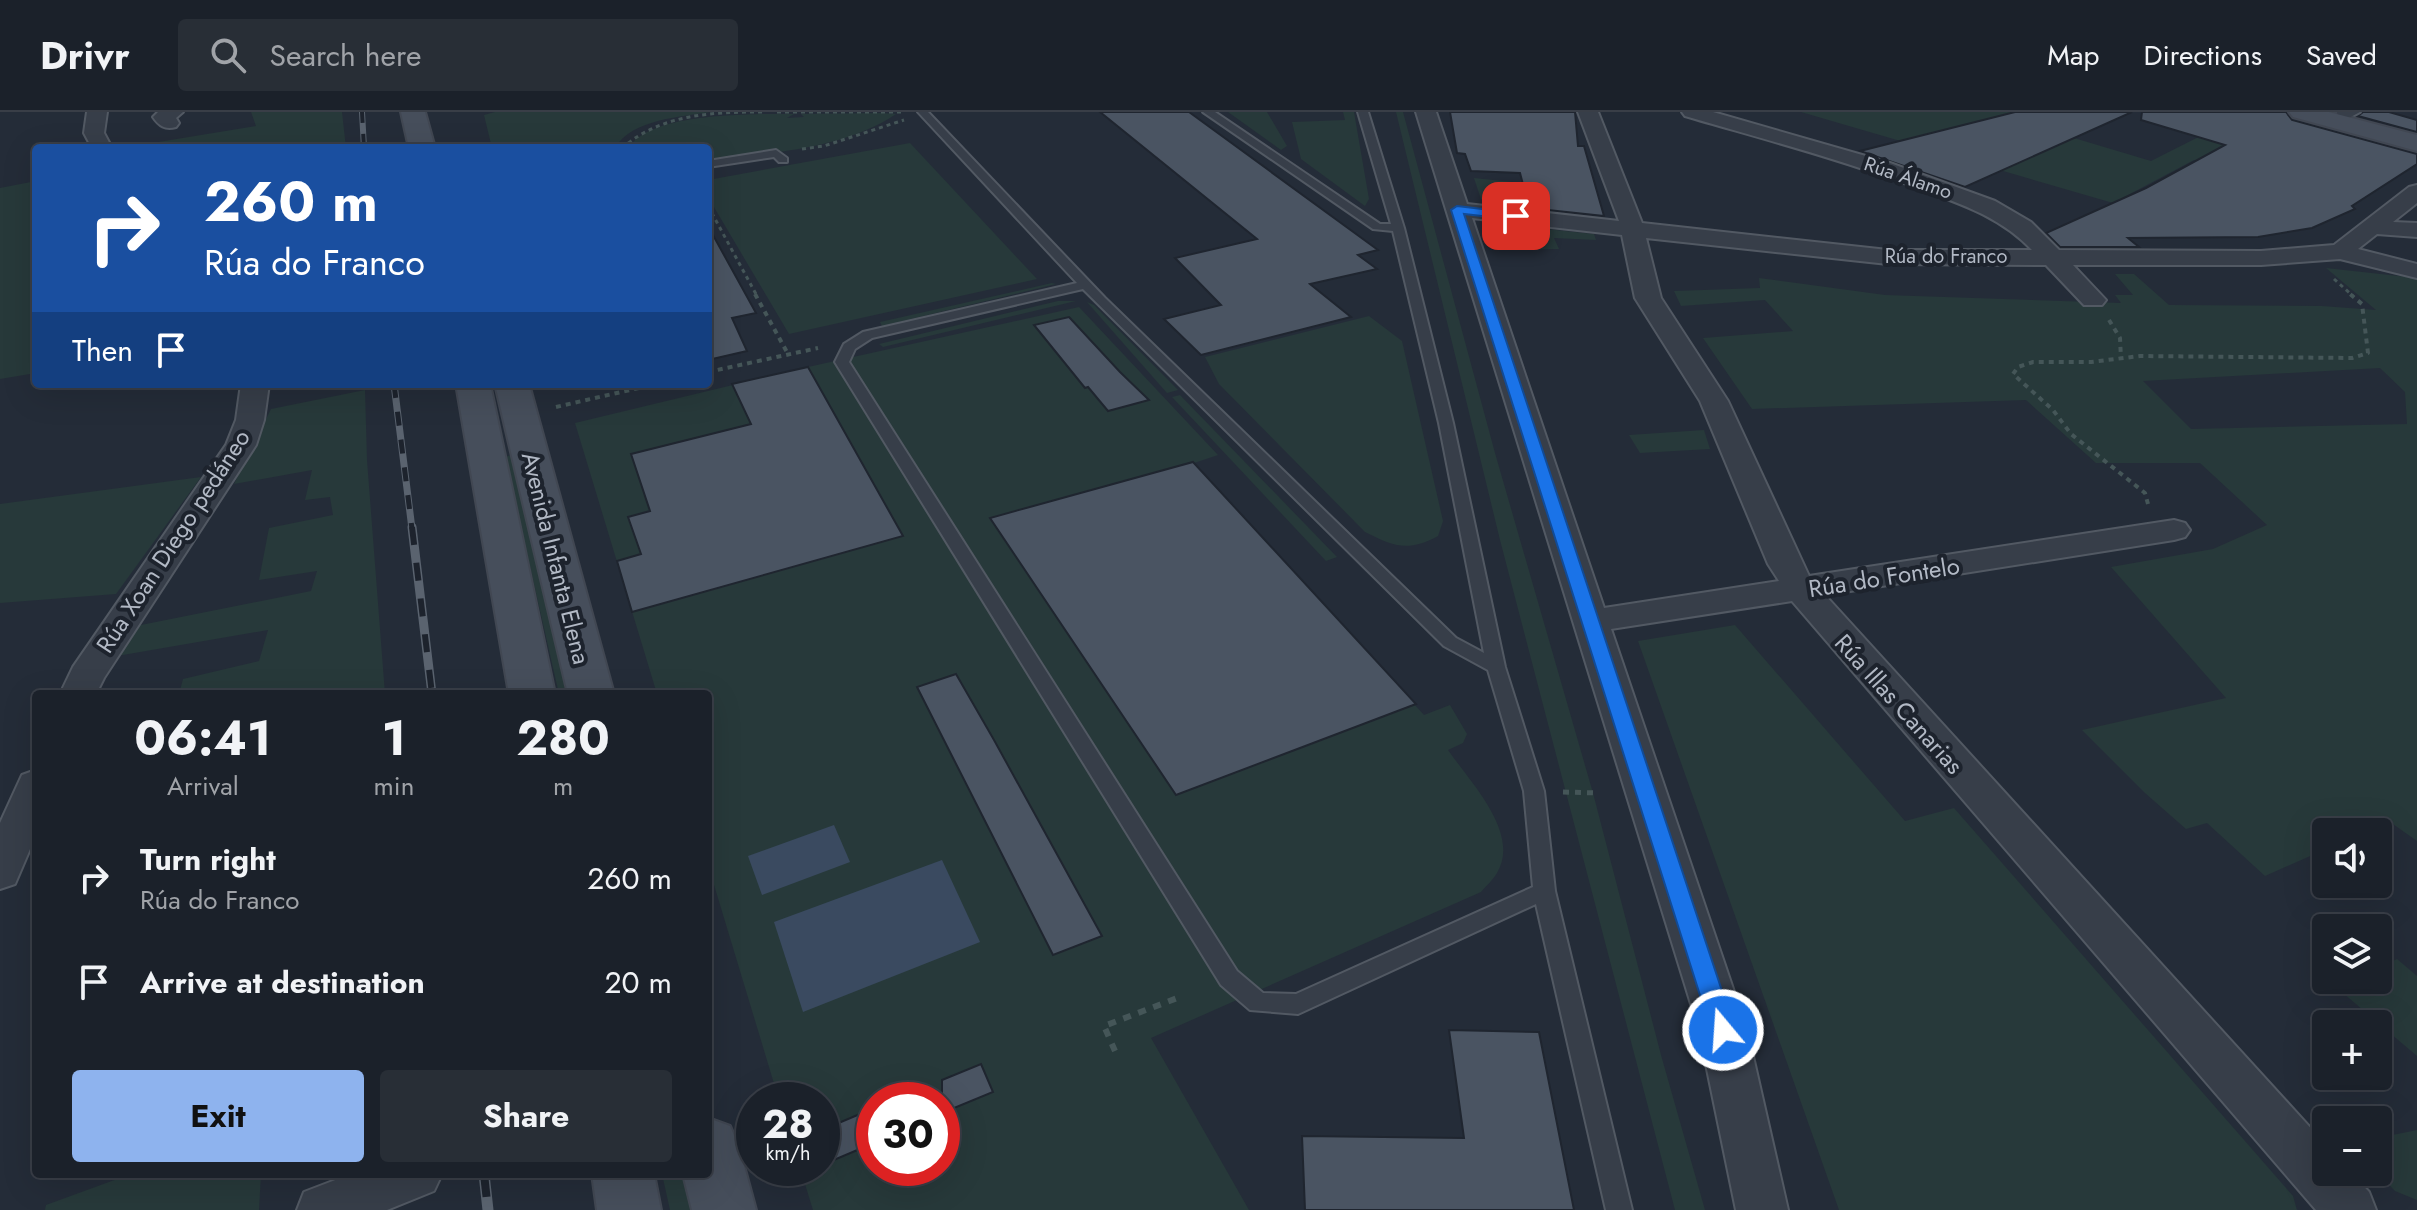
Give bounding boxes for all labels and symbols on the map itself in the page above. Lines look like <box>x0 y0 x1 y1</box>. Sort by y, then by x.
street label: Rúa Álamo <box>1860 149 1956 207</box>
pin <box>1482 182 1550 250</box>
street label: Rúa do Franco <box>1885 242 2007 271</box>
street label: Rúa Xoan Diego pedáneo <box>87 422 259 660</box>
street label: Avenida Infanta Elena <box>513 448 599 668</box>
street label: Rúa do Fontelo <box>1806 548 1962 606</box>
street label: Rúa Illas Canarias <box>1826 626 1972 782</box>
position arrow <box>1681 988 1765 1072</box>
speed limit sign: 30 <box>856 1082 960 1186</box>

